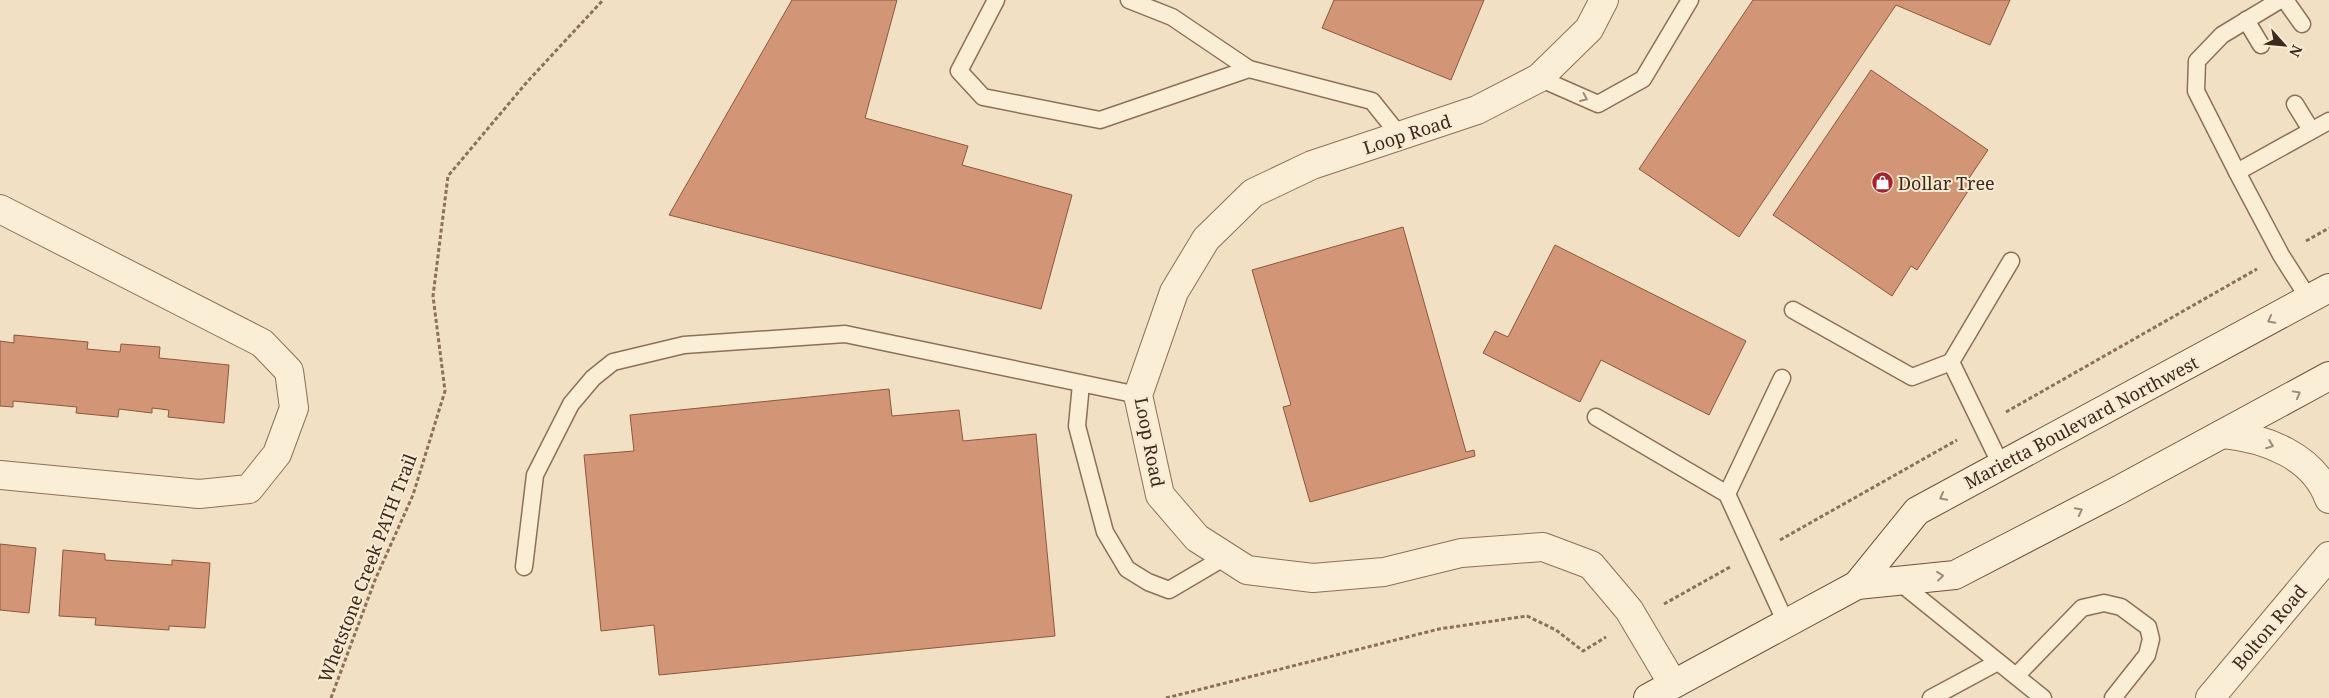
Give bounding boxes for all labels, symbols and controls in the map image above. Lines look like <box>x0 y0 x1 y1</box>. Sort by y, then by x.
north arrow <box>2259 20 2309 70</box>
text: N <box>2285 42 2307 60</box>
one-way arrow <box>1579 91 1588 102</box>
street label: Loop Road <box>1360 109 1454 159</box>
shop icon: Dollar Tree <box>1870 171 1894 195</box>
place label: Dollar Tree <box>1898 171 1995 195</box>
one-way arrow <box>2267 314 2276 324</box>
street label: Marietta Boulevard Northwest <box>1960 350 2202 494</box>
one-way arrow <box>2291 390 2300 400</box>
street label: Loop Road <box>1130 395 1170 489</box>
one-way arrow <box>2265 438 2274 449</box>
street label: Whetstone Creek PATH Trail <box>312 450 422 686</box>
one-way arrow <box>1939 491 1948 501</box>
one-way arrow <box>2074 507 2083 517</box>
one-way arrow <box>1936 571 1944 582</box>
street label: Bolton Road <box>2226 579 2312 675</box>

